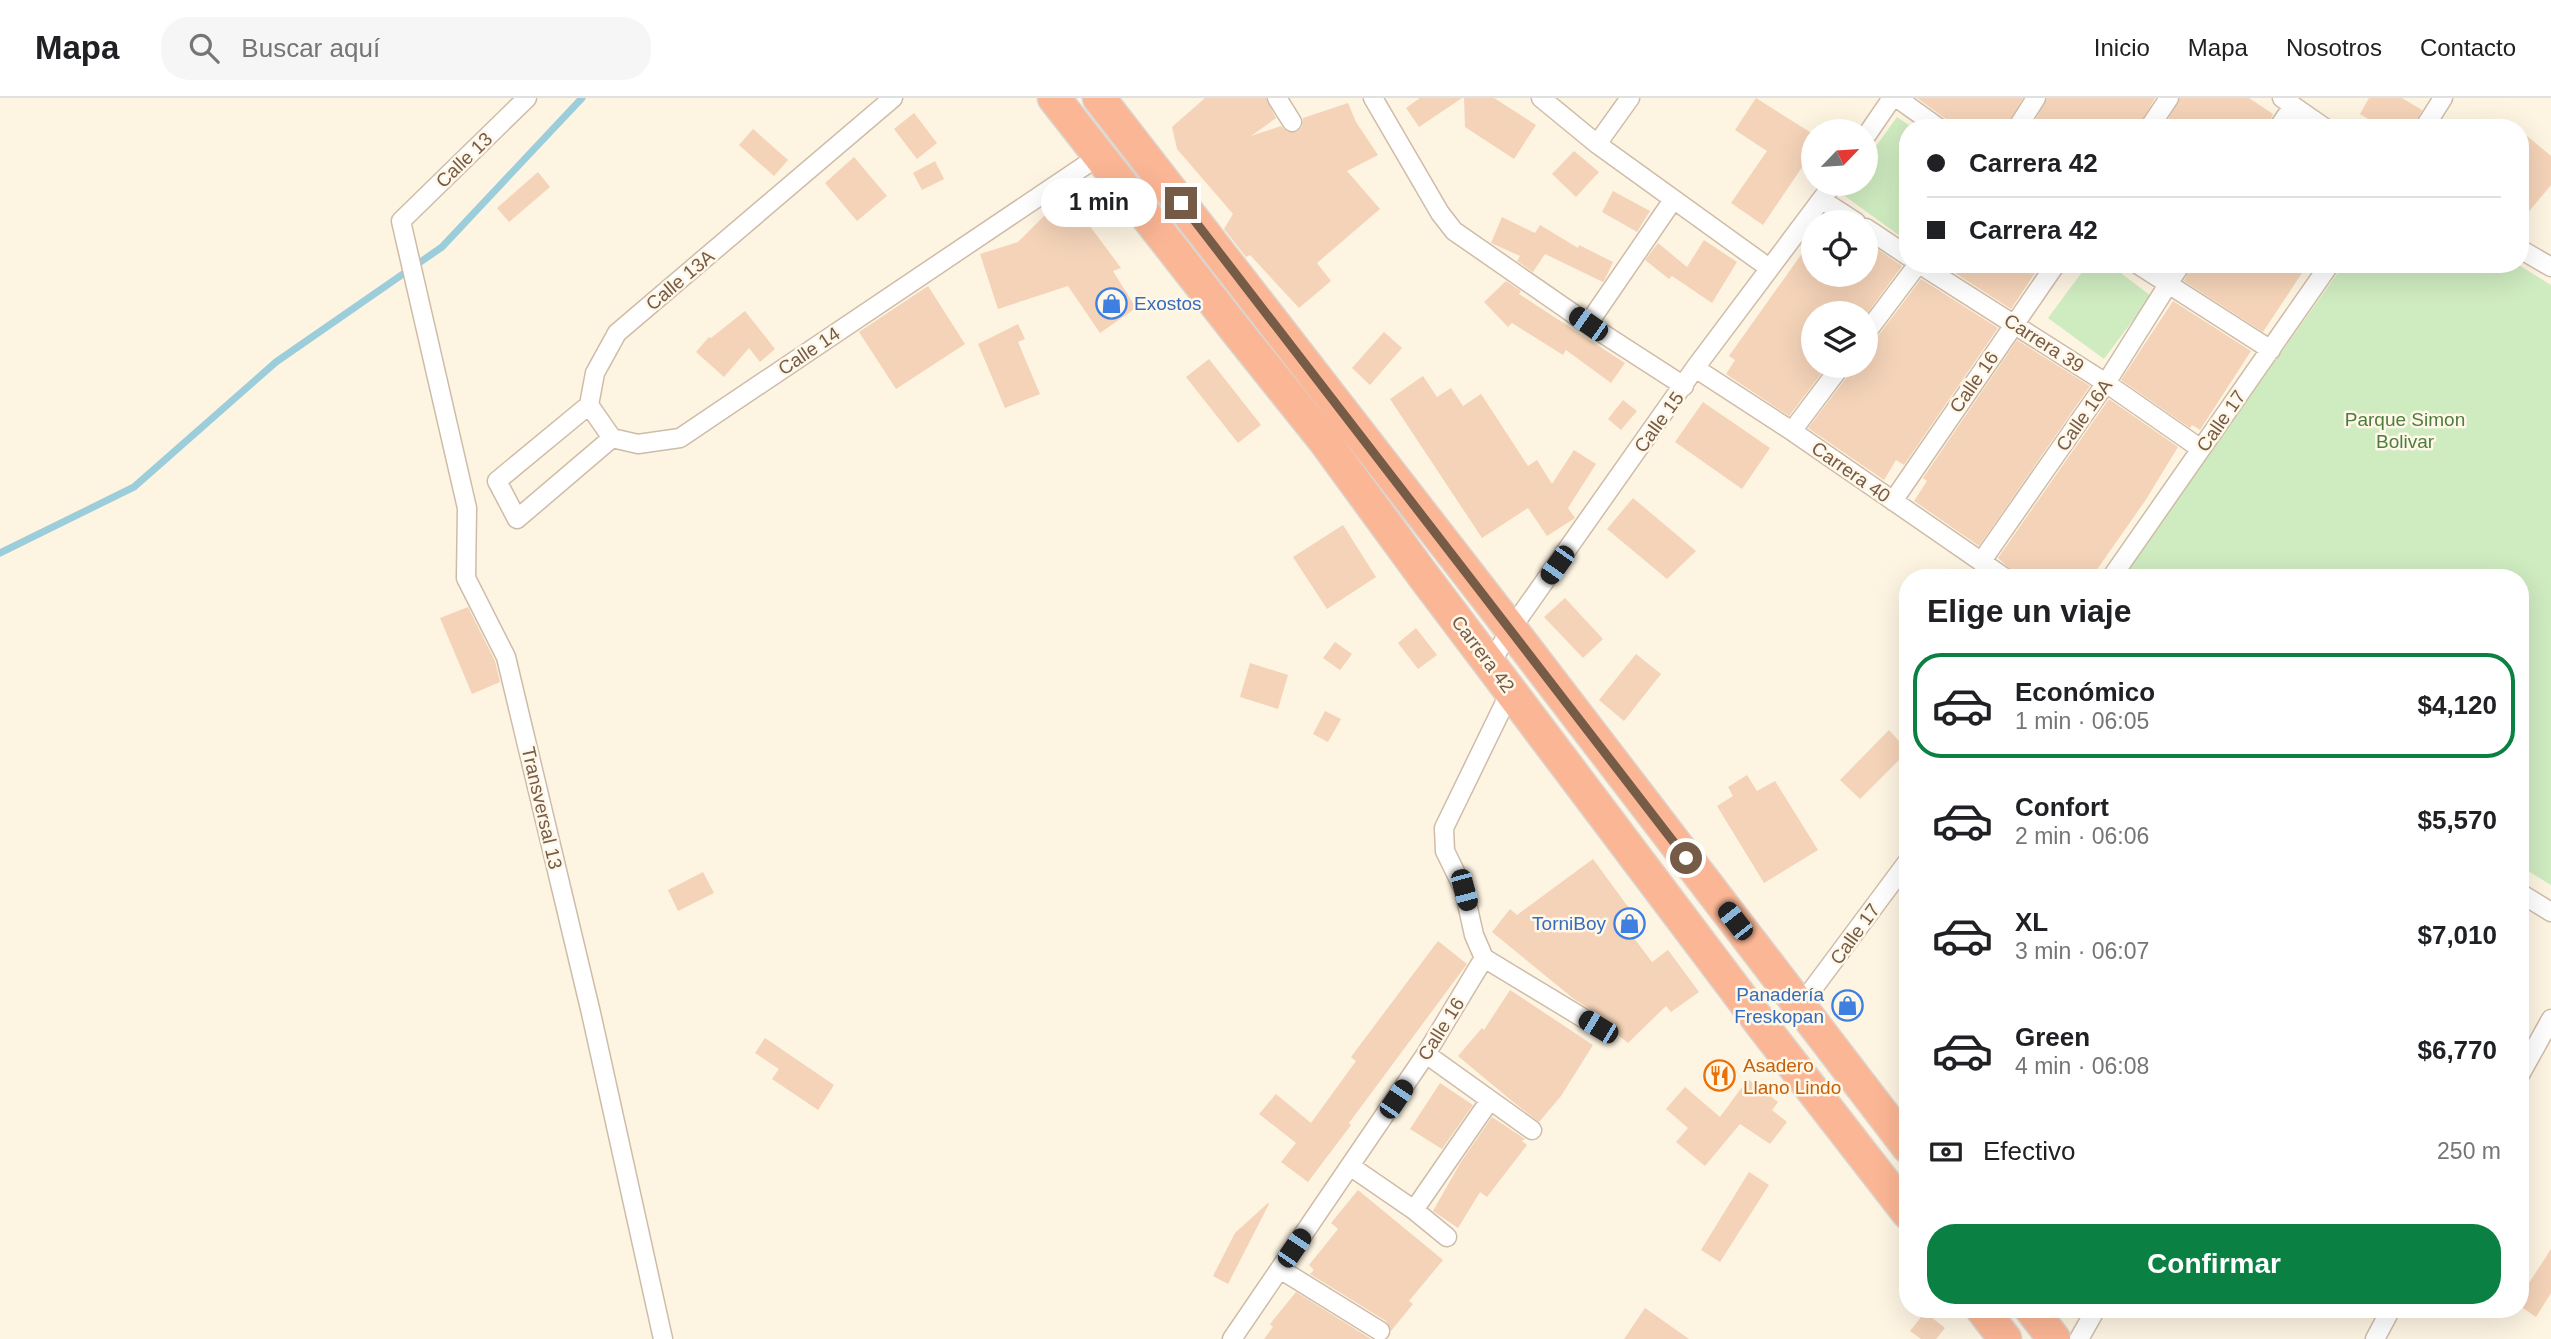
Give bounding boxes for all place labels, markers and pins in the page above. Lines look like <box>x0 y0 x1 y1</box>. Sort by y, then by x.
shop icon: Exostos <box>1094 286 1128 320</box>
place label: Exostos <box>1134 293 1202 314</box>
shop icon: TorniBoy <box>1612 906 1646 940</box>
place label: TorniBoy <box>1532 913 1607 934</box>
place label: Panadería Freskopan <box>1734 984 1824 1027</box>
shop icon: Panadería Freskopan <box>1830 988 1864 1022</box>
place label: Asadero Llano Lindo <box>1743 1055 1841 1098</box>
restaurant icon: Asadero Llano Lindo <box>1703 1059 1737 1093</box>

